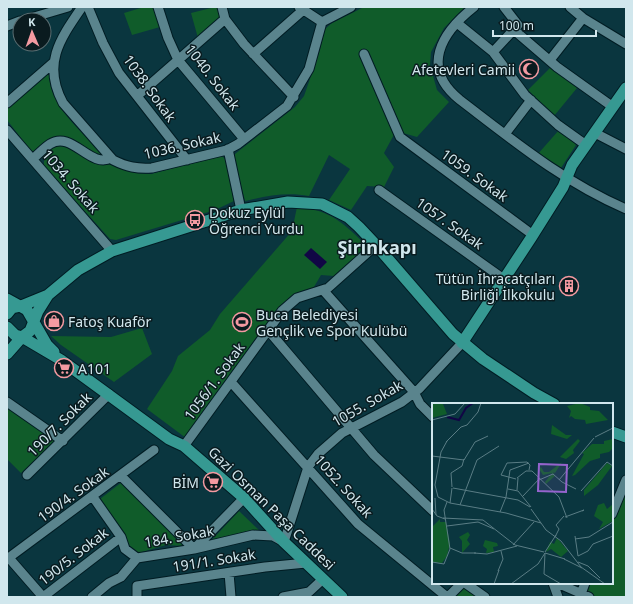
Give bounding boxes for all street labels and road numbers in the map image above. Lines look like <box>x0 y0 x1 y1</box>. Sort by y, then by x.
street label: 1040. Sokak <box>181 40 245 114</box>
street label: 1038. Sokak <box>119 51 181 126</box>
street label: 1036. Sokak <box>142 127 223 163</box>
street label: 1059. Sokak <box>438 144 513 206</box>
street label: 1034. Sokak <box>38 145 104 217</box>
street label: 1057. Sokak <box>412 193 488 254</box>
street label: 1056/1. Sokak <box>179 338 249 424</box>
street label: 1055. Sokak <box>328 375 406 431</box>
street label: 190/7. Sokak <box>23 387 96 460</box>
street label: Gazi Osman Paşa Caddesi <box>204 442 340 574</box>
street label: 1052. Sokak <box>311 451 378 522</box>
street label: 190/4. Sokak <box>34 461 113 526</box>
street label: 184. Sokak <box>143 520 216 551</box>
street label: 190/5. Sokak <box>34 522 112 589</box>
street label: 191/1. Sokak <box>171 544 257 576</box>

